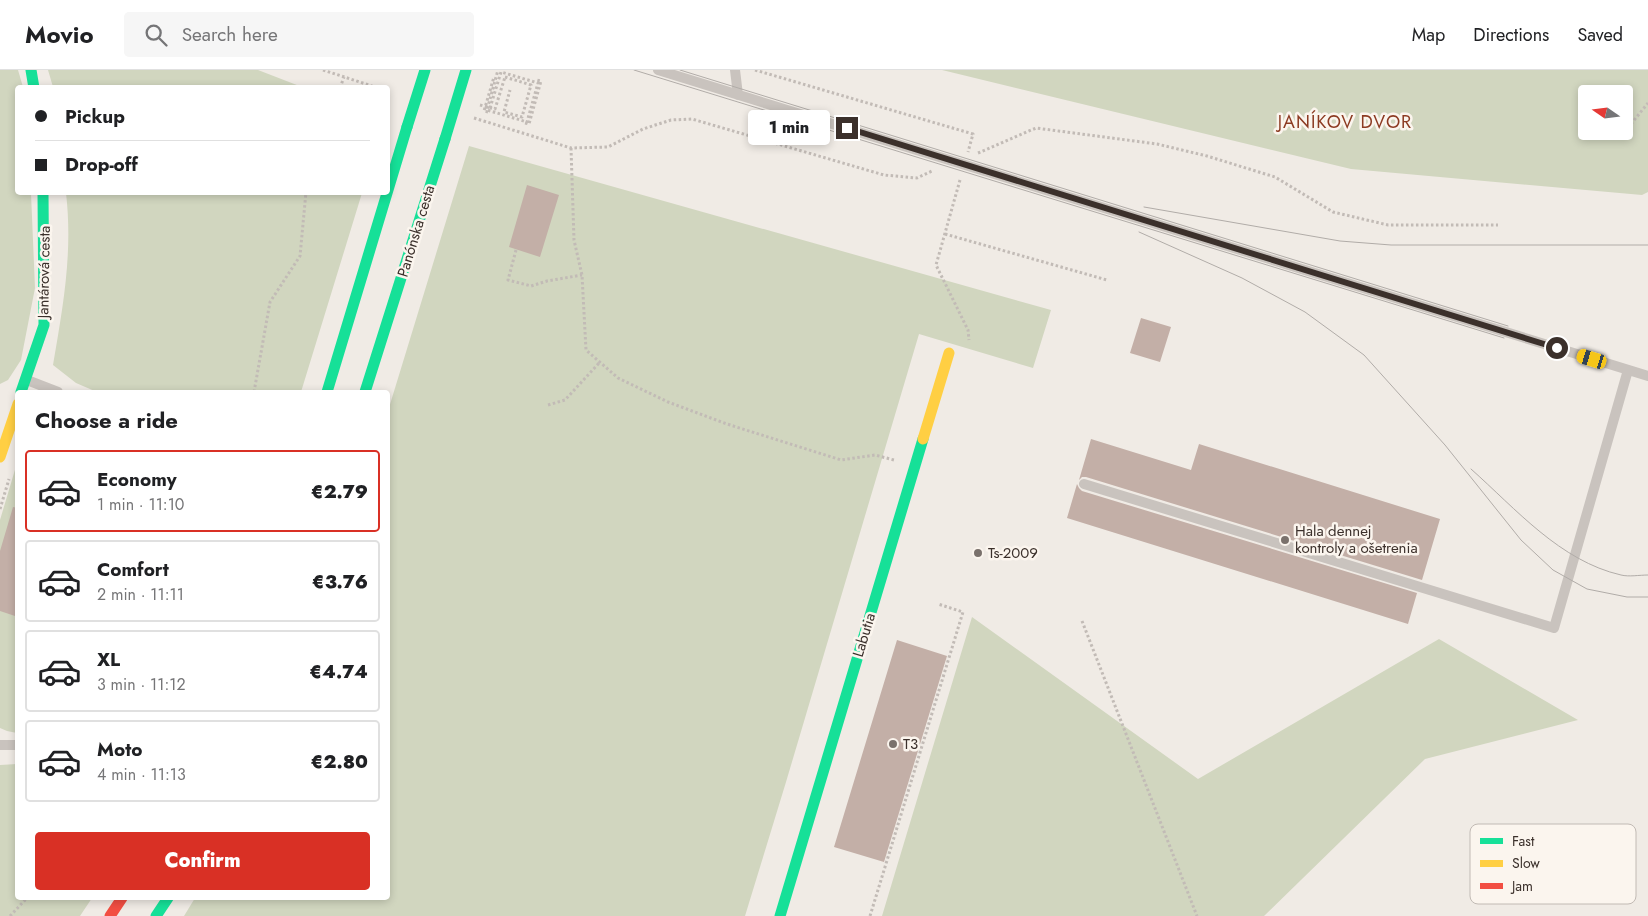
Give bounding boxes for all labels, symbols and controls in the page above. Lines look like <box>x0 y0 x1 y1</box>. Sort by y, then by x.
search box <box>124 12 474 57</box>
text: Movio <box>25 17 94 52</box>
icon: search <box>142 21 170 49</box>
text: Search here <box>182 21 278 48</box>
text: Map <box>1412 22 1445 48</box>
text: Directions <box>1473 22 1549 48</box>
text: Saved <box>1577 22 1623 48</box>
north arrow <box>1578 85 1632 140</box>
map controls <box>1578 85 1633 140</box>
text: Pickup <box>65 103 125 130</box>
district label: JANÍKOV DVOR <box>1276 109 1412 135</box>
callout: 1 min <box>747 110 830 146</box>
text: 1 min <box>769 116 809 139</box>
route end <box>836 117 858 139</box>
text: Drop-off <box>65 151 138 178</box>
street label: Panónska cesta <box>392 182 440 280</box>
street label: Jantárová cesta <box>32 226 56 320</box>
route start <box>1546 337 1568 359</box>
car <box>1575 347 1608 371</box>
text: Choose a ride <box>35 404 178 436</box>
text: Economy <box>97 466 177 493</box>
icon: car <box>37 469 82 514</box>
text: €2.79 <box>311 478 368 505</box>
text: 1 min · 11:10 <box>97 493 184 516</box>
place label: Hala dennej kontroly a ošetrenia <box>1295 520 1418 559</box>
marker: Hala dennej kontroly a ošetrenia <box>1279 534 1291 546</box>
place label: Ts-2009 <box>988 542 1038 564</box>
marker: Ts-2009 <box>972 547 984 559</box>
text: Comfort <box>97 556 169 583</box>
icon: car <box>37 559 82 604</box>
text: €3.76 <box>312 568 368 595</box>
text: 2 min · 11:11 <box>97 583 184 606</box>
street label: Labutia <box>847 610 881 660</box>
text: XL <box>97 646 120 673</box>
icon: car <box>37 649 82 694</box>
text: €4.74 <box>309 658 368 685</box>
text: 3 min · 11:12 <box>97 673 185 696</box>
place label: T3 <box>903 733 918 755</box>
text: Moto <box>97 736 142 763</box>
marker: T3 <box>887 738 899 750</box>
icon: car <box>37 739 82 784</box>
text: €2.80 <box>311 748 368 775</box>
text: 4 min · 11:13 <box>97 763 186 786</box>
legend <box>1470 824 1636 904</box>
text: Fast <box>1512 831 1535 851</box>
button: Confirm <box>35 832 370 890</box>
text: Slow <box>1512 853 1540 873</box>
text: Jam <box>1510 876 1533 896</box>

